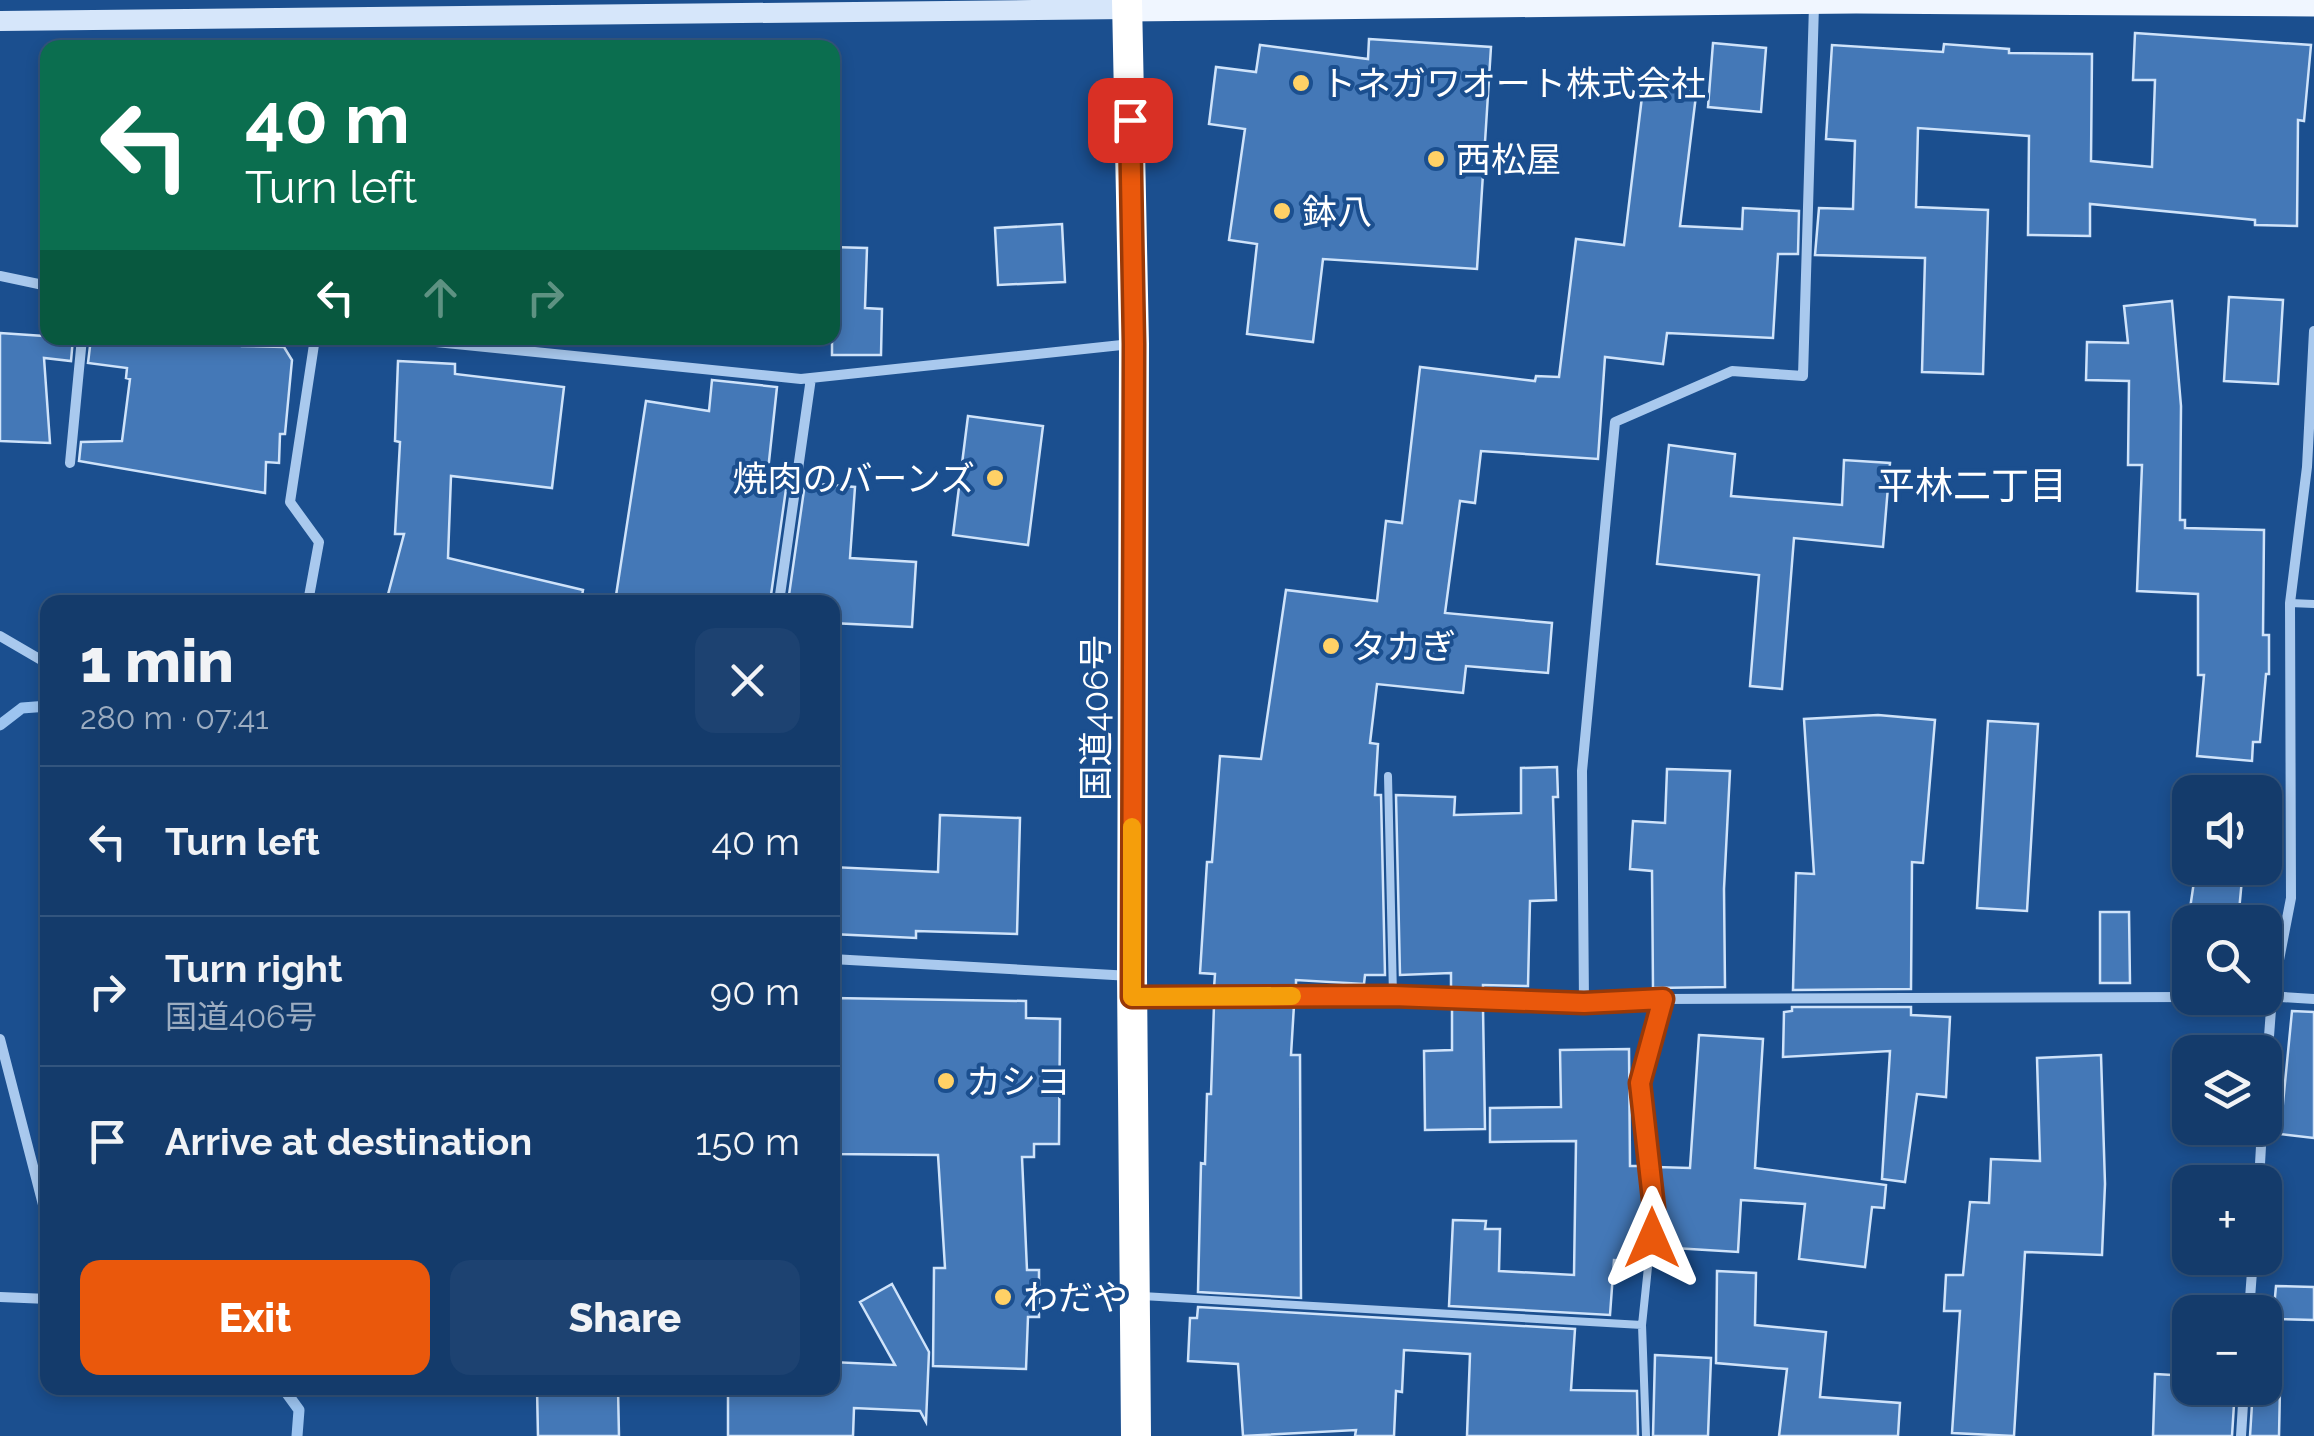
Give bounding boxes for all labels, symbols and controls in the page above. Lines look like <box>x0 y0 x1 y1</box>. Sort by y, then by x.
place label: トネガワオート株式会社 <box>1321 63 1706 104</box>
marker: トネガワオート株式会社 <box>1290 72 1312 94</box>
text: 40 m <box>245 77 410 159</box>
pin <box>1088 78 1173 163</box>
icon: left <box>80 80 210 210</box>
icon: arrive <box>1103 93 1158 148</box>
place label: 西松屋 <box>1456 139 1561 180</box>
marker: 西松屋 <box>1425 148 1447 170</box>
text: Turn left <box>245 161 417 214</box>
place label: 鉢八 <box>1302 191 1372 232</box>
marker: 鉢八 <box>1271 200 1293 222</box>
icon: left <box>308 270 363 325</box>
icon: ahead <box>413 270 468 325</box>
icon: right <box>518 270 573 325</box>
place label: 焼肉のバーンズ <box>732 458 975 499</box>
district label: 平林二丁目 <box>1877 463 2067 508</box>
marker: 焼肉のバーンズ <box>984 467 1006 489</box>
text: 1 min <box>80 626 234 696</box>
place label: タカぎ <box>1351 626 1456 667</box>
button: close <box>695 628 800 733</box>
street label: 国道406号 <box>1075 635 1116 801</box>
marker: タカぎ <box>1320 635 1342 657</box>
text: 280 m · 07:41 <box>80 699 269 736</box>
map controls <box>2172 775 2282 1405</box>
button: sound <box>2172 775 2282 885</box>
icon: left <box>80 814 135 869</box>
text: Turn left <box>165 819 320 864</box>
text: 40 m <box>711 819 800 864</box>
button: search <box>2172 905 2282 1015</box>
text: Turn right <box>165 946 342 991</box>
icon: right <box>80 964 135 1019</box>
text: 90 m <box>710 969 800 1014</box>
text: 国道406号 <box>165 998 317 1035</box>
button: layers <box>2172 1035 2282 1145</box>
place label: カシヨ <box>966 1061 1071 1102</box>
marker: カシヨ <box>935 1070 957 1092</box>
icon: arrive <box>80 1114 135 1169</box>
text: Arrive at destination <box>165 1119 532 1164</box>
text: 150 m <box>695 1119 800 1164</box>
button: + <box>2172 1165 2282 1275</box>
position arrow <box>1600 1186 1704 1290</box>
button: Exit <box>80 1260 430 1375</box>
button: Share <box>450 1260 800 1375</box>
place label: わだや <box>1023 1277 1128 1318</box>
marker: わだや <box>992 1286 1014 1308</box>
button: − <box>2172 1295 2282 1405</box>

